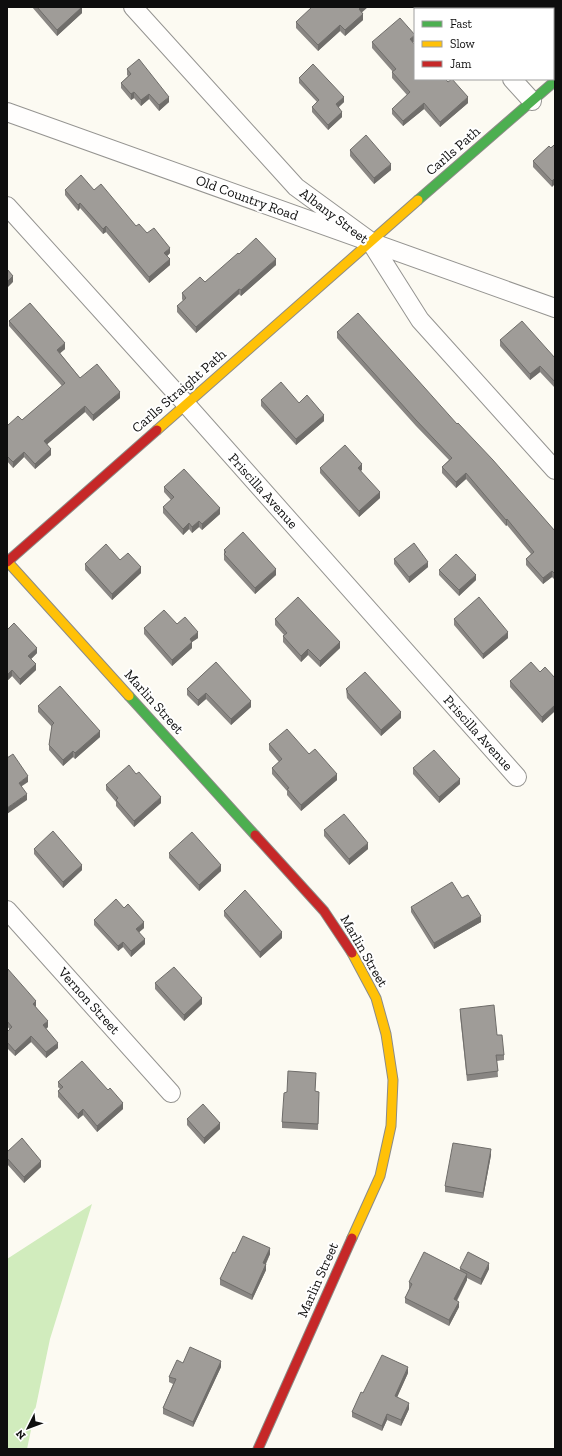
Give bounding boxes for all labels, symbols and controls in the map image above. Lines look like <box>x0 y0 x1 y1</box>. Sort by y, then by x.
legend <box>414 8 554 80</box>
text: Fast <box>450 17 473 31</box>
text: Slow <box>450 37 476 51</box>
text: Jam <box>450 57 472 71</box>
street label: Carlls Path <box>422 123 484 179</box>
street label: Old Country Road <box>193 172 301 225</box>
street label: Albany Street <box>296 185 372 248</box>
street label: Carlls Straight Path <box>128 345 230 437</box>
street label: Priscilla Avenue <box>225 450 302 533</box>
street label: Marlin Street <box>121 666 188 738</box>
street label: Priscilla Avenue <box>440 692 517 775</box>
street label: Marlin Street <box>337 912 392 991</box>
street label: Vernon Street <box>54 963 124 1038</box>
street label: Marlin Street <box>294 1239 342 1320</box>
north arrow <box>8 1408 48 1448</box>
text: N <box>13 1426 29 1442</box>

